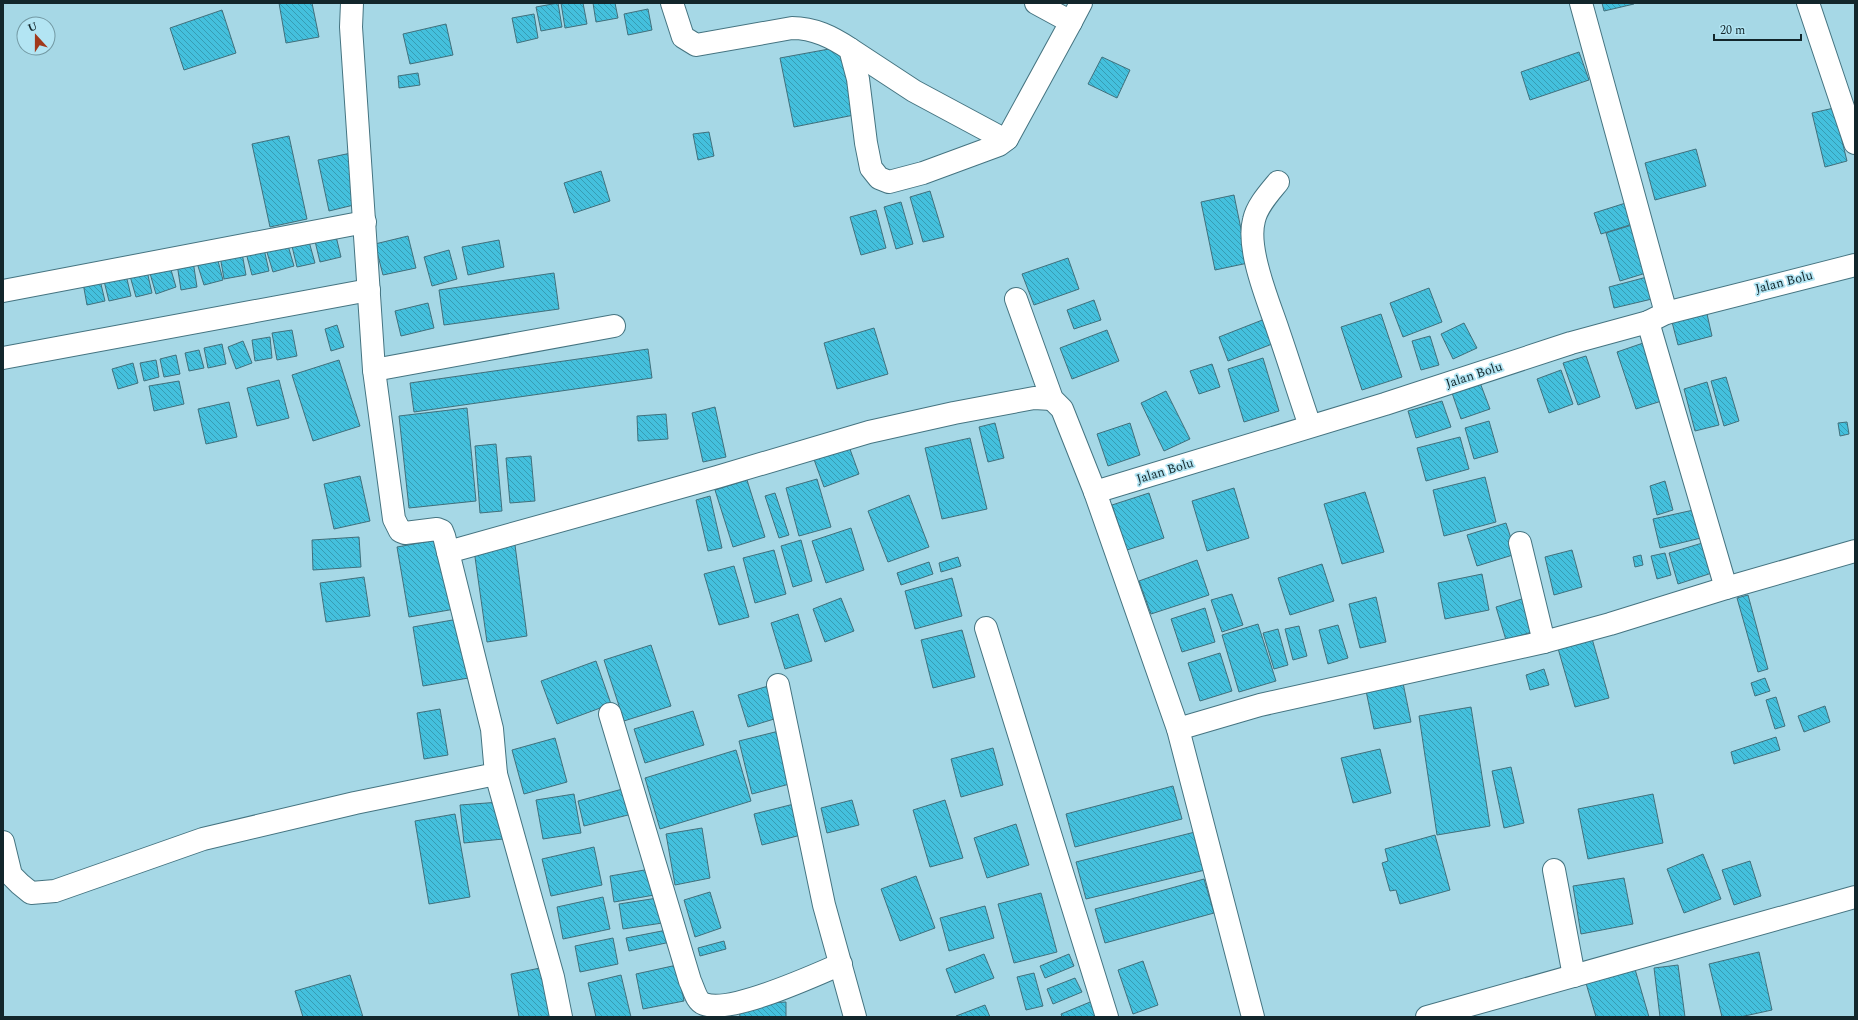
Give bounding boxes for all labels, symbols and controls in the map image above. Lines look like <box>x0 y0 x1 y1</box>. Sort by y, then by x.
north arrow <box>16 16 56 56</box>
scale bar <box>1714 16 1801 42</box>
text: U <box>25 18 40 37</box>
text: 20 m <box>1720 21 1745 40</box>
street label: Jalan Bolu <box>1753 265 1815 299</box>
street label: Jalan Bolu <box>1443 356 1505 394</box>
street label: Jalan Bolu <box>1134 453 1196 489</box>

